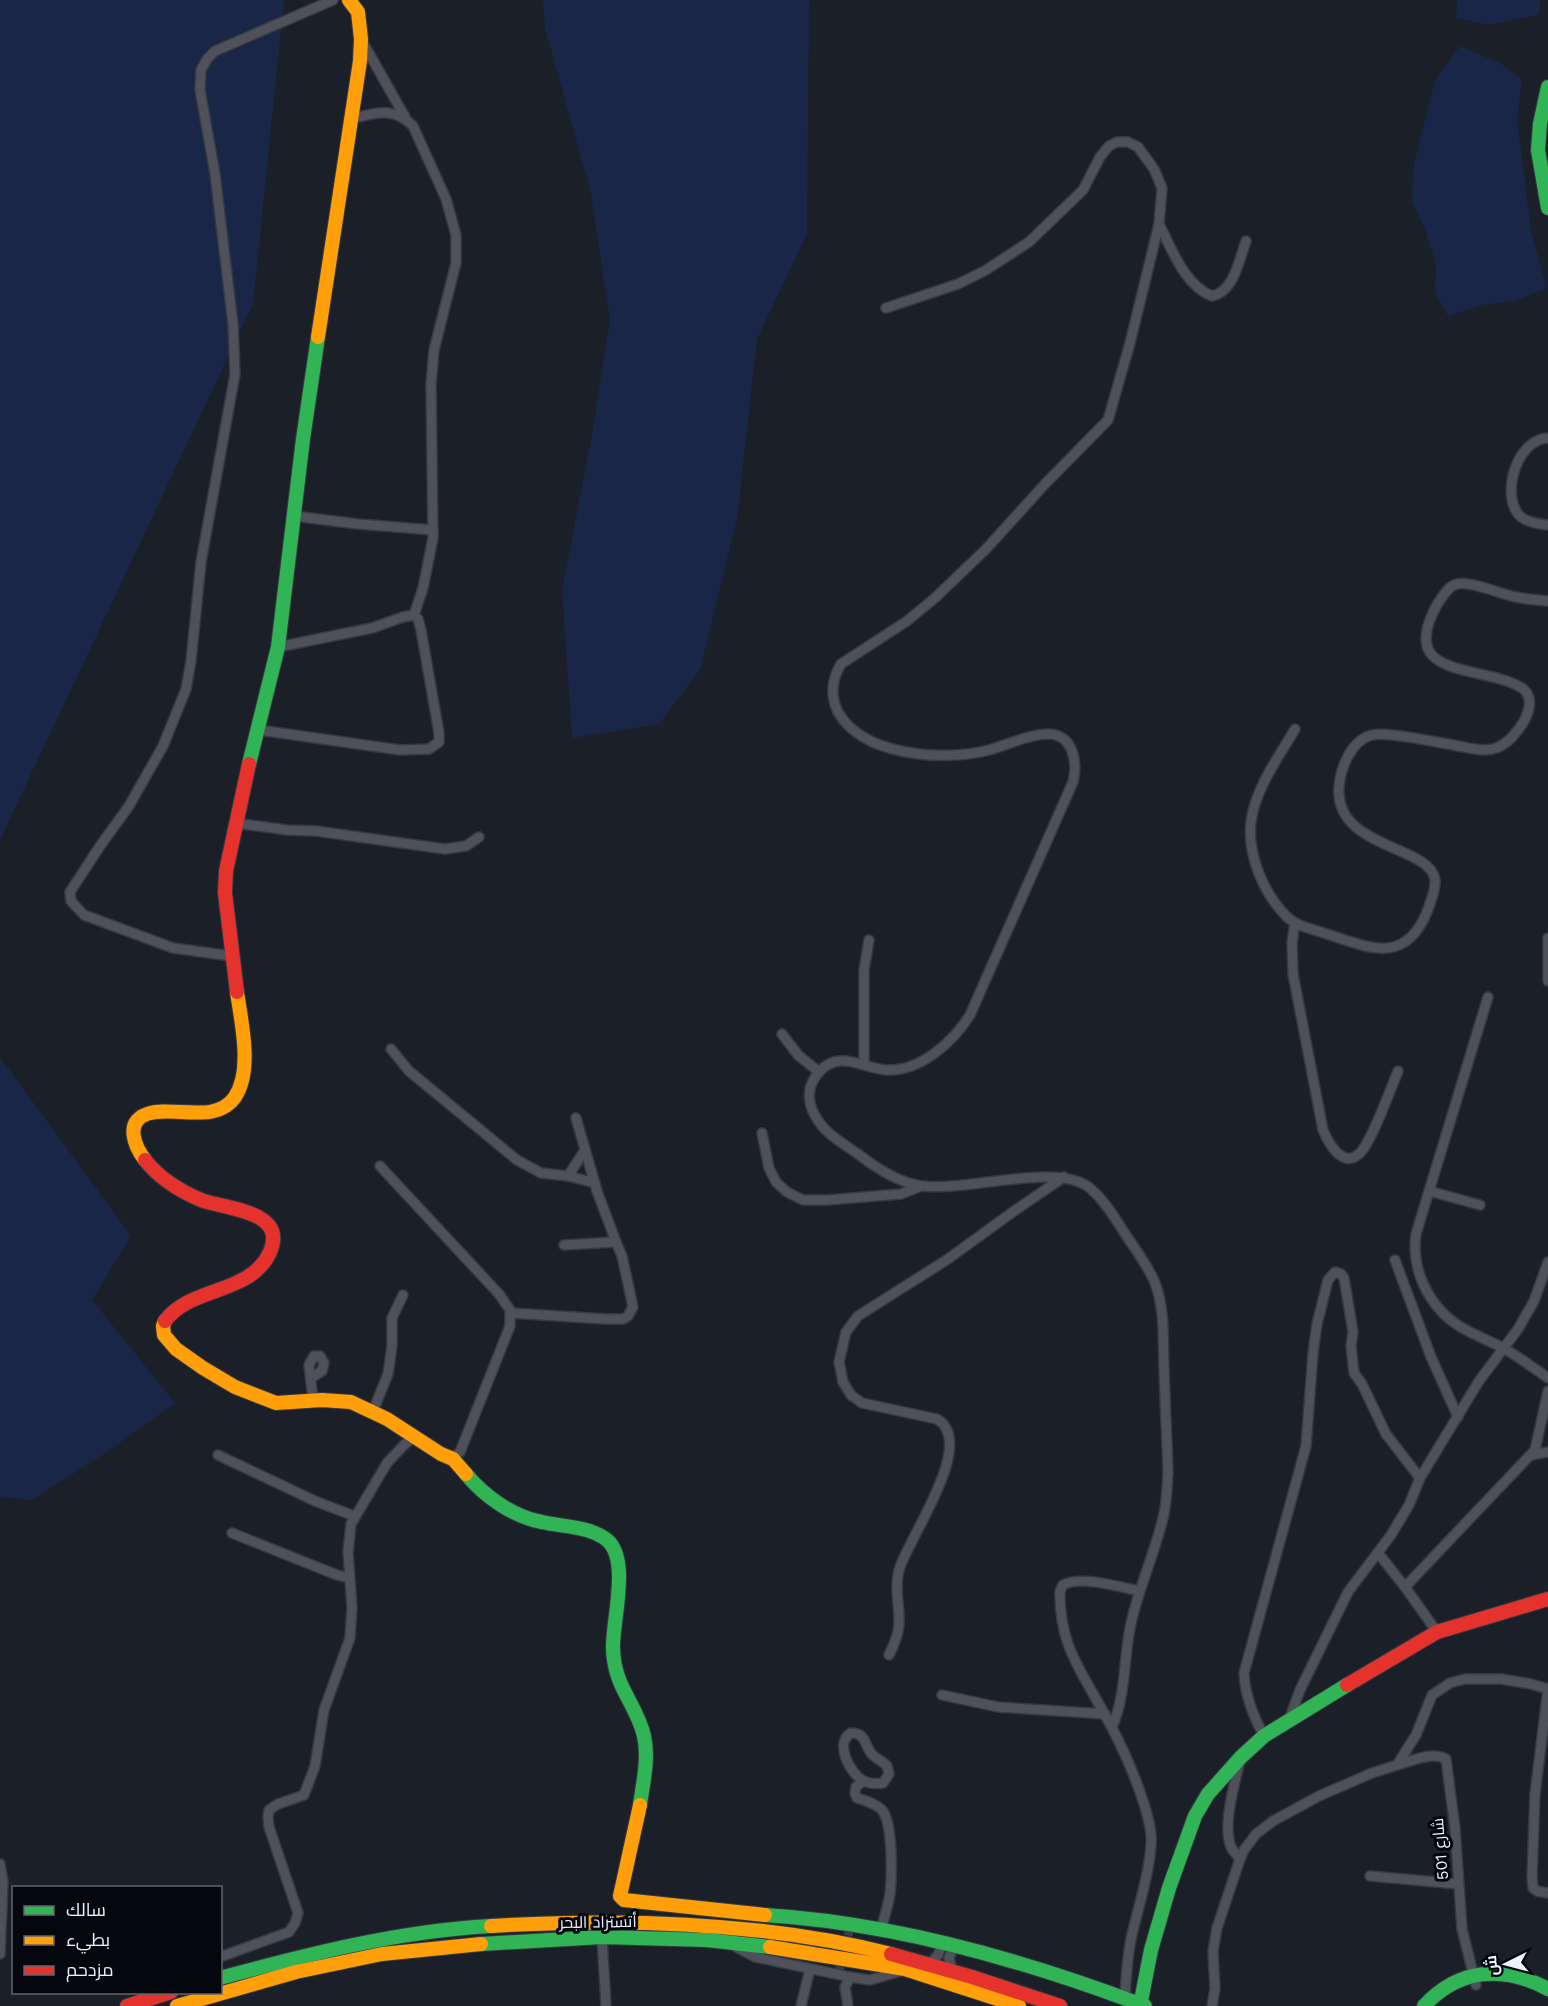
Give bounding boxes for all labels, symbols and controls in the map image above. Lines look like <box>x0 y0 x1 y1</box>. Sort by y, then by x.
street label: شارع 501 <box>1428 1817 1454 1881</box>
legend <box>12 1886 222 1994</box>
text: سالك <box>66 1899 106 1920</box>
street label: أتستراد البحر <box>558 1912 637 1932</box>
text: بطيء <box>66 1929 110 1954</box>
north arrow <box>1476 1934 1536 1994</box>
text: ش <box>1481 1954 1502 1977</box>
text: مزدحم <box>66 1959 114 1982</box>

